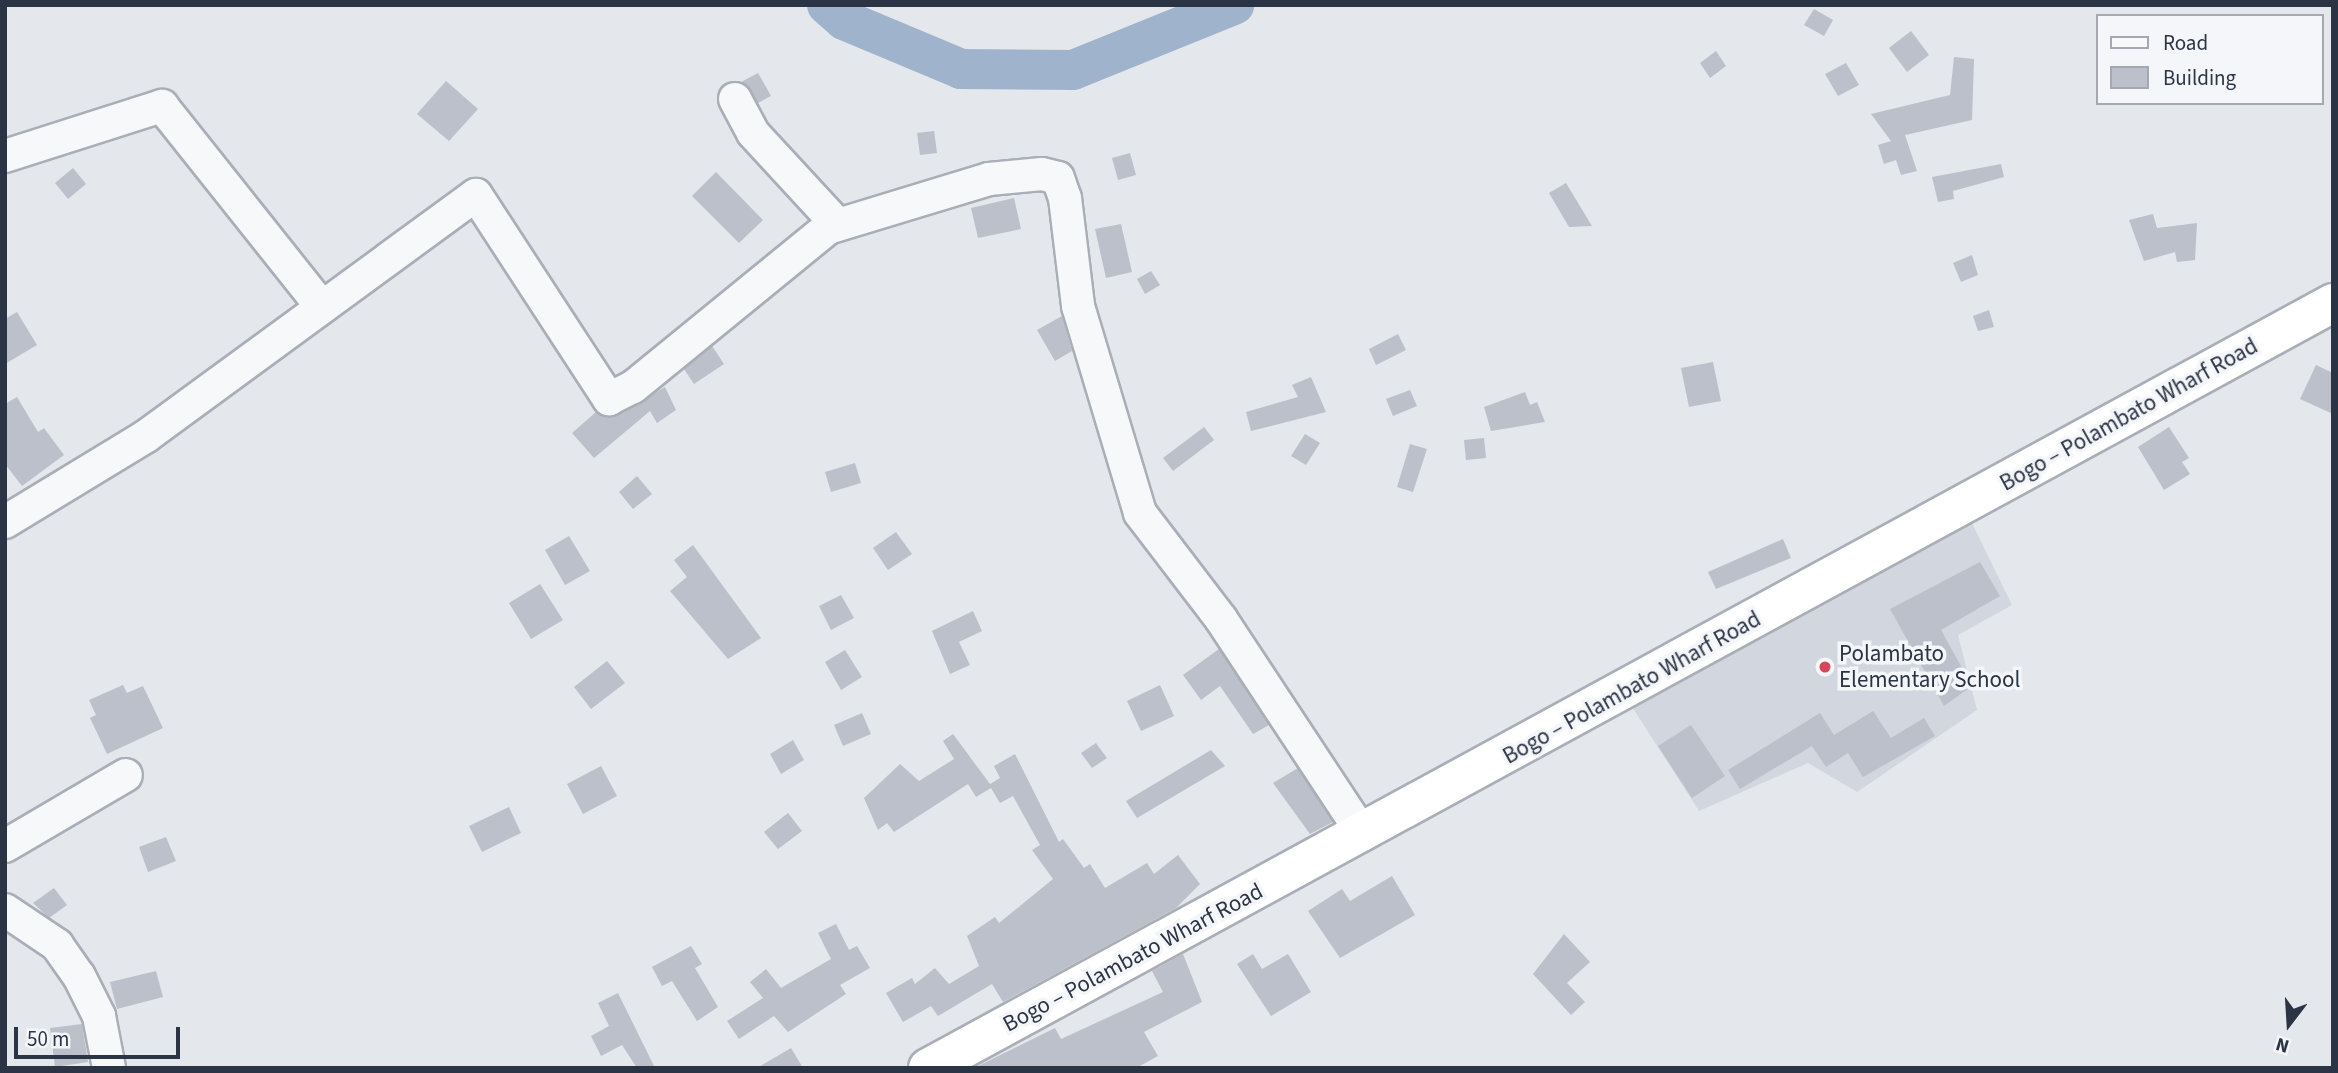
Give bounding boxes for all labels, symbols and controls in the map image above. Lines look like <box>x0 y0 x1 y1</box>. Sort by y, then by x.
legend <box>2096 14 2324 105</box>
text: Road <box>2163 28 2208 58</box>
text: Building <box>2163 63 2236 93</box>
street label: Bogo – Polambato Wharf Road <box>1995 333 2263 497</box>
street label: Bogo – Polambato Wharf Road <box>1498 606 1766 770</box>
place label: Polambato Elementary School <box>1839 640 2020 694</box>
marker: Polambato Elementary School <box>1817 659 1833 675</box>
street label: Bogo – Polambato Wharf Road <box>998 878 1268 1038</box>
north arrow <box>2254 989 2324 1059</box>
scale bar <box>18 1014 184 1058</box>
text: 50 m <box>27 1024 69 1054</box>
text: N <box>2273 1030 2293 1059</box>

